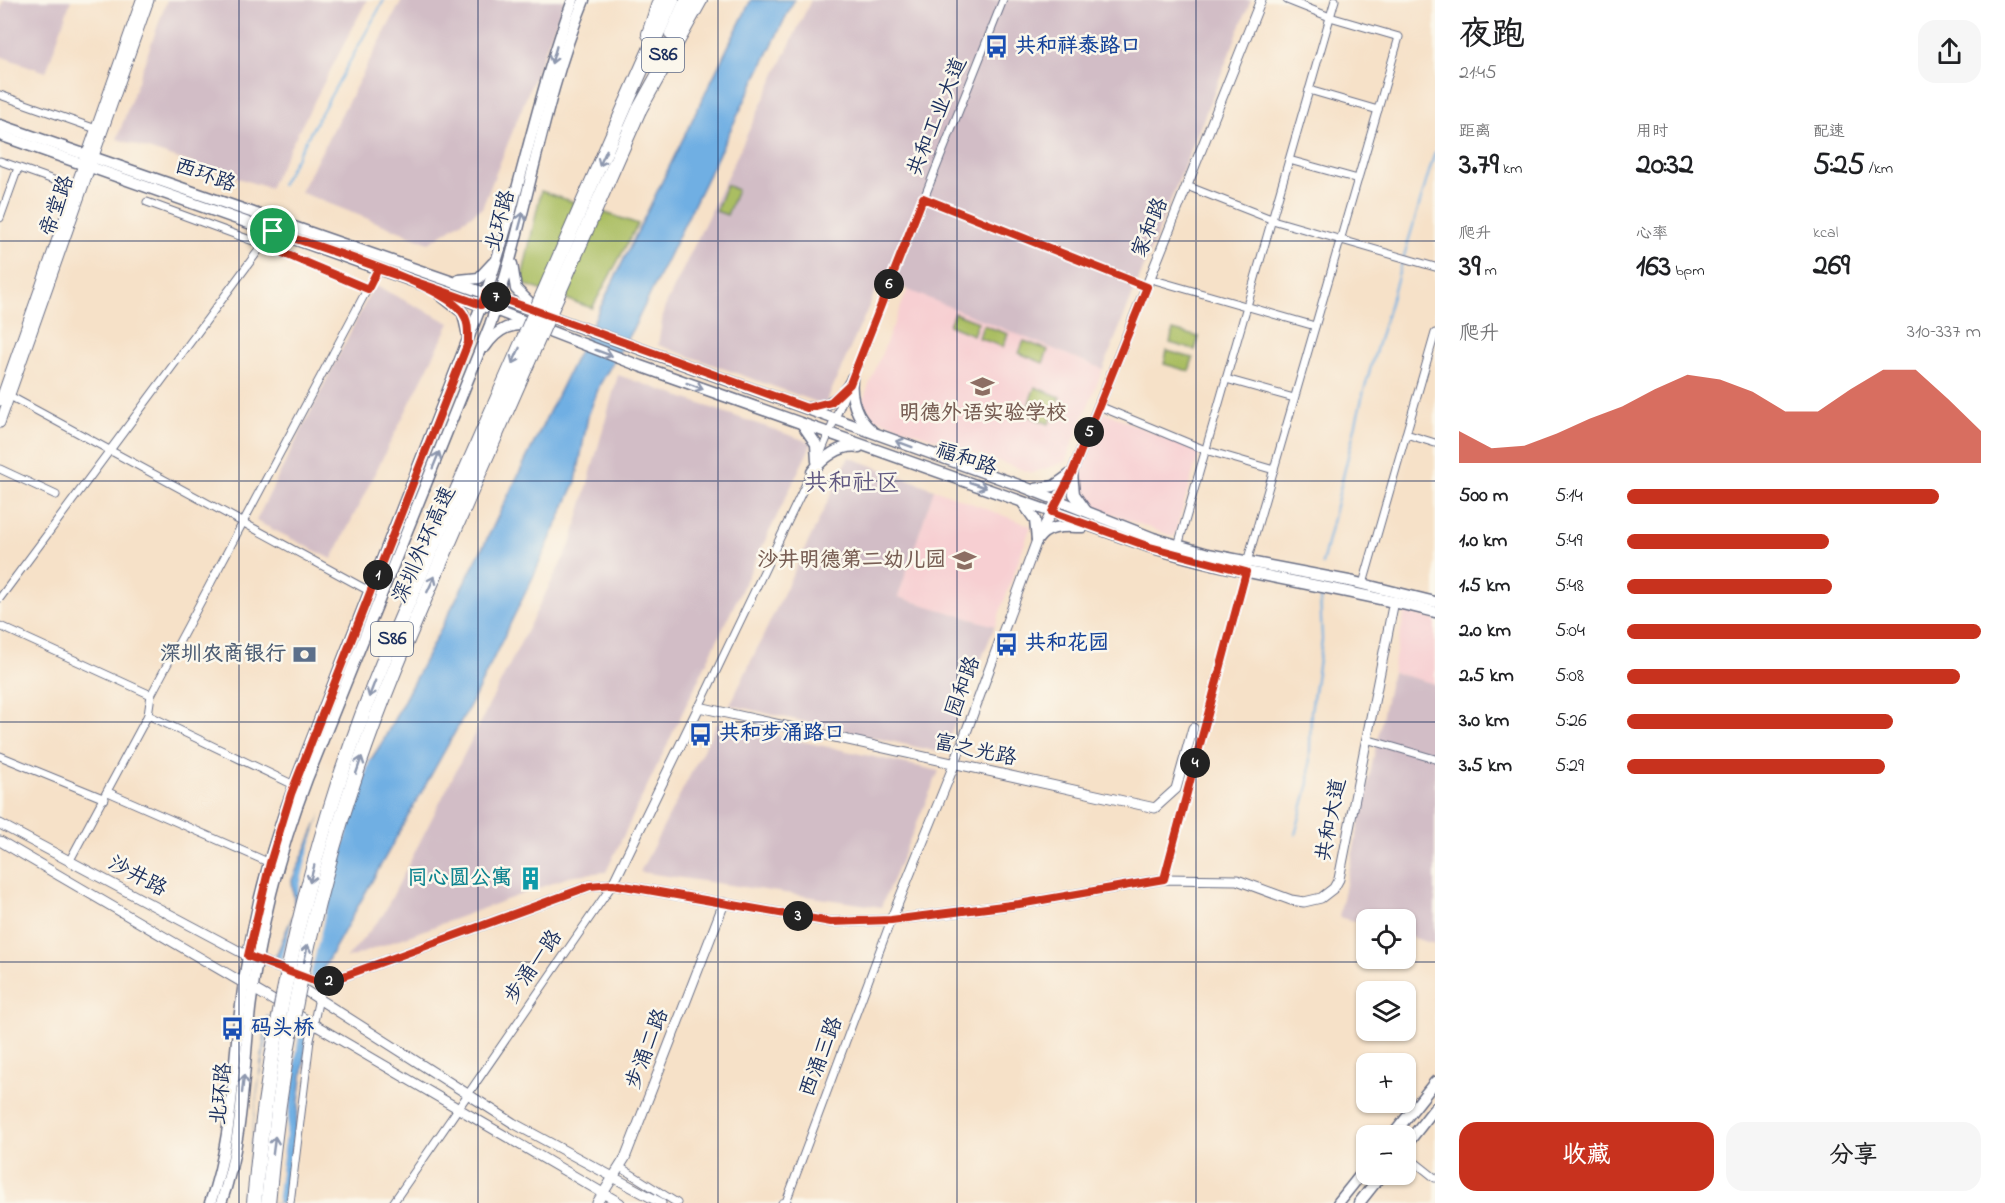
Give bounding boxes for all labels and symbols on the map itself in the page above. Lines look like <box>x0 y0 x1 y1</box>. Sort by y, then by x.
place label: 共和祥泰路口 <box>1015 32 1141 62</box>
bus stop icon: 共和祥泰路口 <box>984 34 1010 60</box>
road number: S86 <box>642 38 684 72</box>
one-way arrow <box>548 45 559 64</box>
street label: 共和工业大道 <box>900 53 976 181</box>
one-way arrow <box>597 148 608 167</box>
street label: 西环路 <box>170 152 240 200</box>
street label: 帝堂路 <box>34 171 82 241</box>
street label: 北环路 <box>478 187 524 255</box>
street label: 家和路 <box>1125 193 1177 263</box>
pin <box>247 205 298 256</box>
one-way arrow <box>516 212 527 231</box>
pin: 6 <box>874 269 904 299</box>
pin: 7 <box>481 282 511 312</box>
one-way arrow <box>510 346 521 364</box>
one-way arrow <box>594 348 613 359</box>
school or university icon: 明德外语实验学校 <box>970 373 996 399</box>
one-way arrow <box>685 381 704 392</box>
place label: 明德外语实验学校 <box>899 399 1067 429</box>
pin: 5 <box>1074 417 1104 447</box>
street label: 福和路 <box>931 436 1001 484</box>
one-way arrow <box>895 438 914 449</box>
one-way arrow <box>431 451 442 469</box>
district label: 共和社区 <box>804 467 900 502</box>
street label: 深圳外环高速 <box>386 481 464 609</box>
one-way arrow <box>968 481 987 492</box>
place label: 沙井明德第二幼儿园 <box>757 546 946 576</box>
school or university icon: 沙井明德第二幼儿园 <box>951 548 977 574</box>
pin: 1 <box>363 560 393 590</box>
one-way arrow <box>425 575 437 593</box>
road number: S86 <box>371 622 413 656</box>
place label: 共和花园 <box>1025 629 1109 659</box>
bus stop icon: 共和花园 <box>994 631 1020 657</box>
place label: 深圳农商银行 <box>160 640 286 670</box>
bank icon: 深圳农商银行 <box>291 642 317 668</box>
street label: 园和路 <box>939 652 989 722</box>
one-way arrow <box>366 679 377 698</box>
place label: 共和步涌路口 <box>719 719 845 749</box>
bus stop icon: 共和步涌路口 <box>688 721 714 747</box>
street label: 富之光路 <box>931 728 1019 774</box>
pin: 4 <box>1180 748 1210 778</box>
one-way arrow <box>354 756 365 775</box>
street label: 共和大道 <box>1309 776 1355 864</box>
street label: 沙井路 <box>102 849 172 905</box>
one-way arrow <box>305 864 317 883</box>
place label: 同心圆公寓 <box>407 864 512 894</box>
building icon: 同心圆公寓 <box>517 866 543 892</box>
pin: 3 <box>783 901 813 931</box>
street label: 步涌一路 <box>498 924 570 1010</box>
one-way arrow <box>301 943 313 962</box>
pin: 2 <box>314 966 344 996</box>
street label: 步涌二路 <box>619 1004 677 1094</box>
street label: 西涌三路 <box>793 1012 851 1102</box>
place label: 码头桥 <box>251 1014 314 1044</box>
bus stop icon: 码头桥 <box>220 1016 246 1042</box>
street label: 北环路 <box>204 1061 240 1127</box>
one-way arrow <box>238 1074 249 1094</box>
one-way arrow <box>269 1135 280 1155</box>

